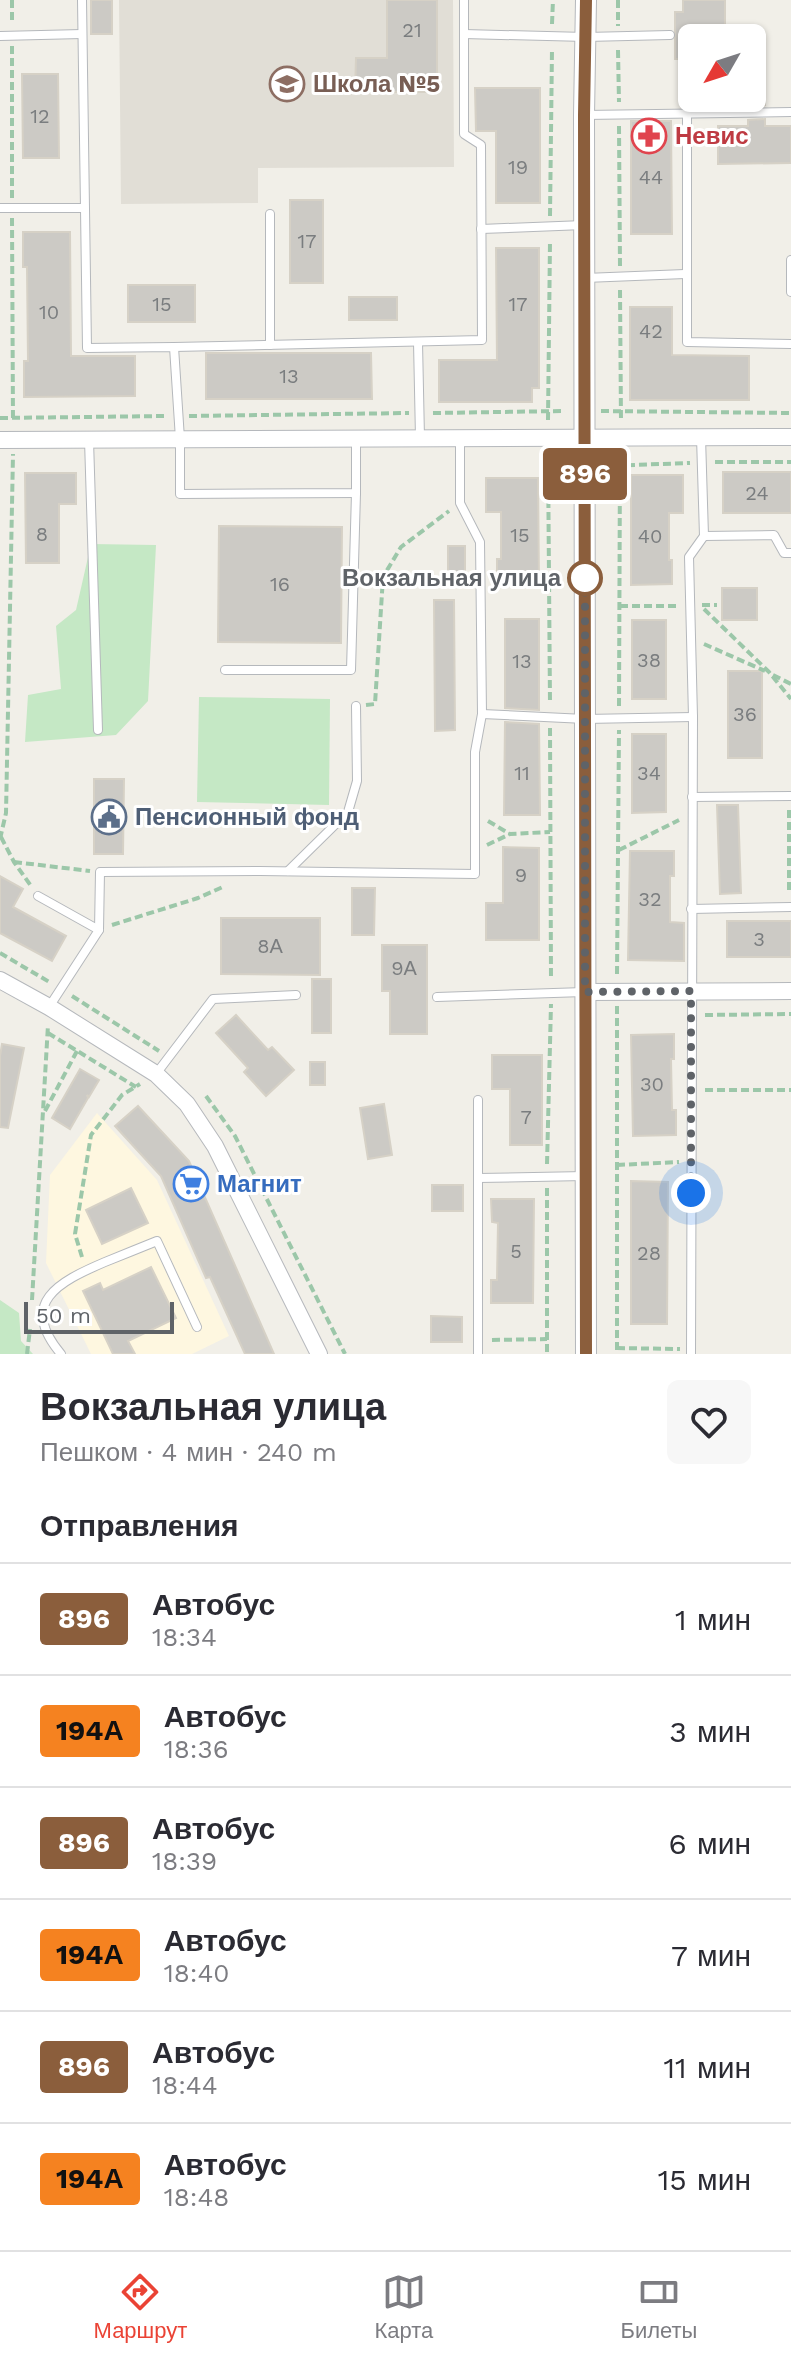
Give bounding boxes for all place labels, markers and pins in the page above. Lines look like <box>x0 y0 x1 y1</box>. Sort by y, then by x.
school or university icon: Школа №5 <box>268 65 306 103</box>
place label: Школа №5 <box>313 70 440 98</box>
pharmacy icon: Невис <box>630 117 668 155</box>
place label: Невис <box>675 122 749 150</box>
marker: Вокзальная улица <box>568 561 602 595</box>
place label: Вокзальная улица <box>342 564 562 592</box>
public building icon: Пенсионный фонд <box>90 798 128 836</box>
place label: Пенсионный фонд <box>135 803 359 831</box>
supermarket icon: Магнит <box>172 1165 210 1203</box>
place label: Магнит <box>217 1170 302 1198</box>

